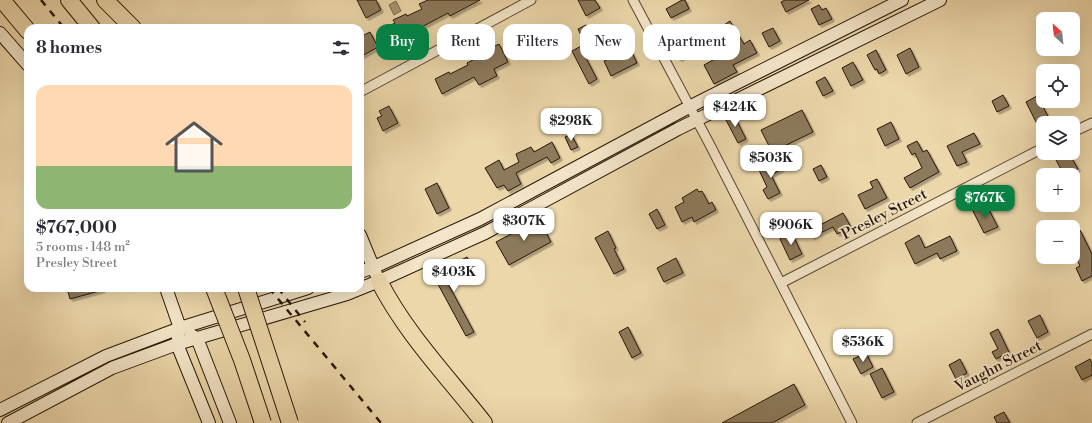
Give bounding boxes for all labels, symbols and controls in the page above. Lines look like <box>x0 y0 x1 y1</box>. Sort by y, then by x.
north arrow <box>1036 12 1080 56</box>
map controls <box>1036 12 1080 264</box>
chip: Buy <box>376 24 429 60</box>
chip: Rent <box>437 24 495 60</box>
chip: Filters <box>503 24 572 60</box>
chip: New <box>580 24 635 60</box>
chip: Apartment <box>643 24 740 60</box>
text: 8 homes <box>36 37 102 59</box>
icon: filters <box>330 37 352 59</box>
button: locate <box>1036 64 1080 108</box>
pin: $424K <box>707 94 763 128</box>
text: $424K <box>713 99 757 115</box>
pin: $298K <box>543 108 599 142</box>
icon: home <box>158 111 230 183</box>
text: $298K <box>550 113 592 129</box>
button: layers <box>1036 116 1080 160</box>
pin: $503K <box>743 145 799 179</box>
text: $503K <box>749 150 793 166</box>
button: + <box>1036 168 1080 212</box>
street label: Presley Street <box>838 184 931 244</box>
pin: $767K <box>957 185 1013 219</box>
text: $767K <box>965 190 1005 206</box>
pin: $307K <box>496 208 552 242</box>
pin: $906K <box>763 212 819 246</box>
text: $307K <box>502 213 546 229</box>
text: $767,000 <box>36 217 117 239</box>
text: $906K <box>769 217 813 233</box>
button: − <box>1036 220 1080 264</box>
text: 5 rooms · 148 m² <box>36 239 130 255</box>
text: Presley Street <box>36 255 117 271</box>
pin: $403K <box>426 259 482 293</box>
text: $403K <box>432 264 476 280</box>
pin: $536K <box>835 329 891 363</box>
text: $536K <box>842 334 884 350</box>
street label: Vaughn Street <box>951 336 1046 397</box>

